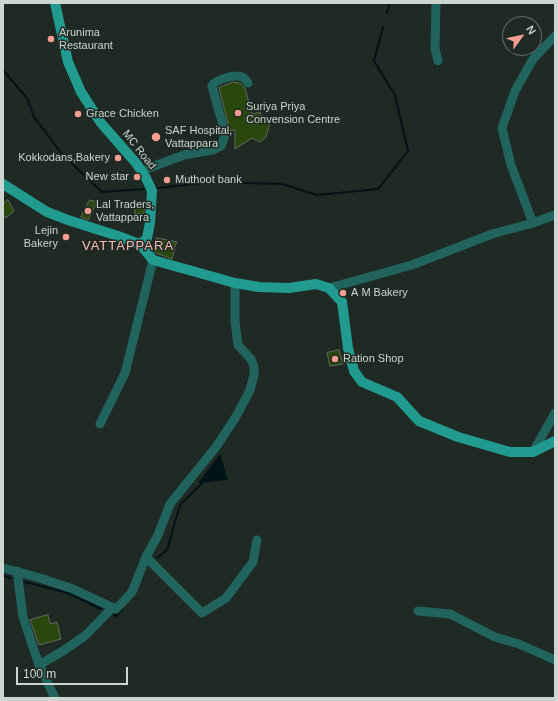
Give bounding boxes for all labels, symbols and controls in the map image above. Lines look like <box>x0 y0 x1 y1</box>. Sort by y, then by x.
north arrow <box>502 16 542 56</box>
text: N <box>524 23 538 37</box>
place label: Arunima Restaurant <box>59 26 113 52</box>
marker: Arunima Restaurant <box>46 34 56 44</box>
place label: Suriya Priya Convension Centre <box>246 100 340 126</box>
place label: Grace Chicken <box>86 107 159 121</box>
marker: Suriya Priya Convension Centre <box>233 108 243 118</box>
marker: Grace Chicken <box>73 109 83 119</box>
place label: SAF Hospital, Vattappara <box>165 124 232 150</box>
street label: MC Road <box>119 128 159 172</box>
marker: SAF Hospital, Vattappara <box>150 131 162 143</box>
place label: Kokkodans,Bakery <box>18 151 110 165</box>
marker: Kokkodans,Bakery <box>113 153 123 163</box>
place label: New star <box>86 170 129 184</box>
marker: New star <box>132 172 142 182</box>
place label: Muthoot bank <box>175 173 242 187</box>
marker: Muthoot bank <box>162 175 172 185</box>
place label: Lal Traders, Vattappara <box>96 198 154 224</box>
marker: Lal Traders, Vattappara <box>83 206 93 216</box>
place label: Lejin Bakery <box>24 224 58 250</box>
marker: Lejin Bakery <box>61 232 71 242</box>
district label: VATTAPPARA <box>82 238 174 254</box>
place label: A M Bakery <box>351 286 408 300</box>
marker: A M Bakery <box>338 288 348 298</box>
place label: Ration Shop <box>343 352 404 366</box>
marker: Ration Shop <box>330 354 340 364</box>
scale bar <box>18 659 130 685</box>
text: 100 m <box>23 667 56 681</box>

